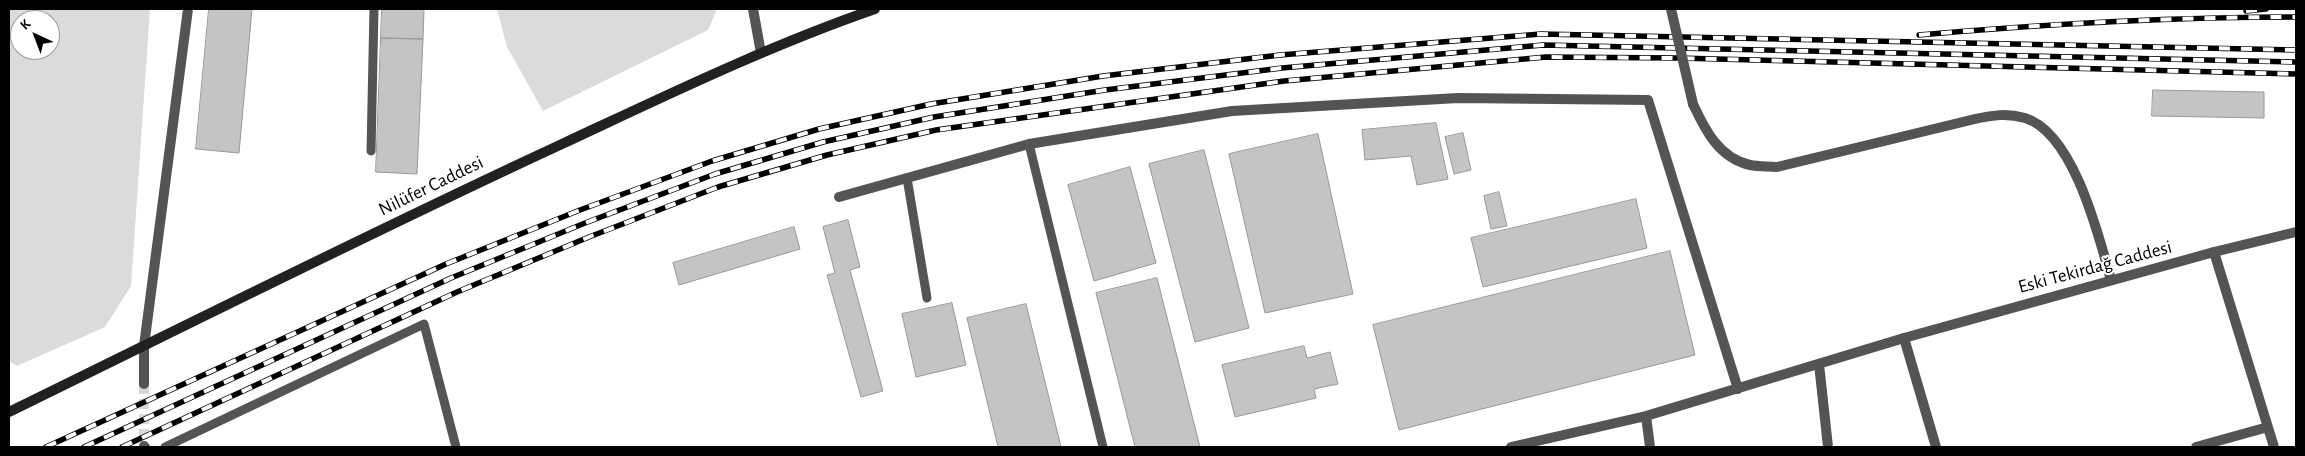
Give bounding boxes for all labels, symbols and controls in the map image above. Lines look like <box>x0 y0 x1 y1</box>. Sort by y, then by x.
north arrow <box>10 10 60 60</box>
text: K <box>18 17 33 33</box>
street label: Nilüfer Caddesi <box>375 151 487 221</box>
street label: Eski Tekirdağ Caddesi <box>2016 235 2174 299</box>

